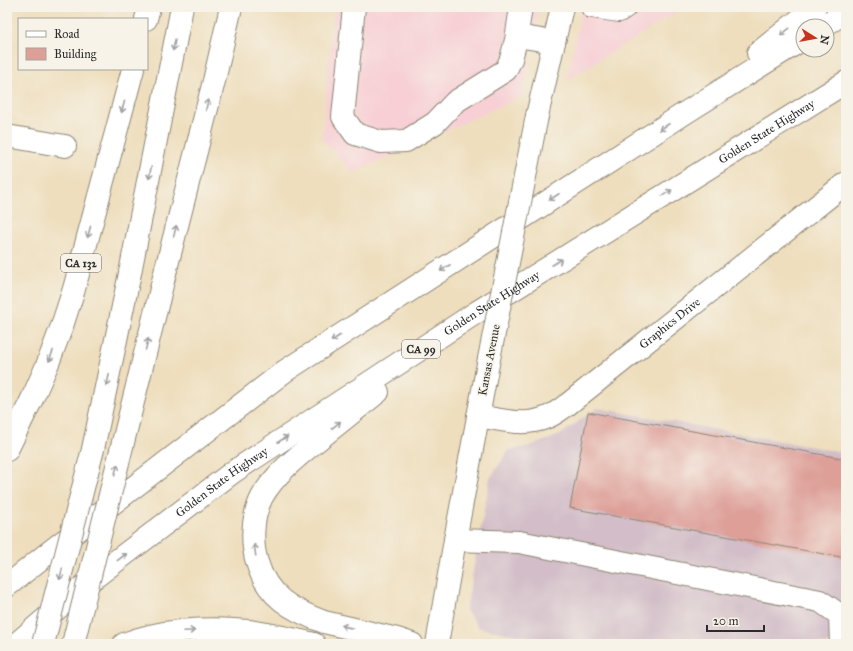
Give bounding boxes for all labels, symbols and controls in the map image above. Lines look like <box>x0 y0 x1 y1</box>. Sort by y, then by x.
legend <box>18 18 148 70</box>
north arrow <box>795 18 835 58</box>
text: Road <box>54 27 80 41</box>
one-way arrow <box>779 27 790 36</box>
text: N <box>817 34 832 46</box>
one-way arrow <box>170 38 178 51</box>
text: Building <box>54 47 97 62</box>
street label: Golden State Highway <box>716 96 817 167</box>
one-way arrow <box>204 99 212 112</box>
one-way arrow <box>119 100 126 113</box>
one-way arrow <box>658 123 669 131</box>
one-way arrow <box>145 166 153 179</box>
one-way arrow <box>661 189 673 197</box>
one-way arrow <box>548 194 560 202</box>
one-way arrow <box>85 225 92 238</box>
one-way arrow <box>172 225 180 238</box>
road number: CA 132 <box>61 254 101 272</box>
one-way arrow <box>551 258 562 266</box>
one-way arrow <box>440 264 451 272</box>
street label: Golden State Highway <box>441 268 543 339</box>
street label: Graphics Drive <box>636 295 703 352</box>
street label: Kansas Avenue <box>475 323 503 397</box>
one-way arrow <box>331 334 342 342</box>
one-way arrow <box>144 338 152 351</box>
road number: CA 99 <box>402 340 440 358</box>
one-way arrow <box>46 350 54 362</box>
one-way arrow <box>103 373 111 386</box>
one-way arrow <box>331 421 342 430</box>
one-way arrow <box>277 435 288 443</box>
street label: Golden State Highway <box>173 444 271 520</box>
one-way arrow <box>113 464 120 477</box>
one-way arrow <box>251 544 258 557</box>
one-way arrow <box>116 553 127 561</box>
one-way arrow <box>57 567 64 580</box>
scale bar <box>707 607 764 633</box>
text: 20 m <box>713 614 739 628</box>
one-way arrow <box>341 623 354 631</box>
one-way arrow <box>183 627 196 634</box>

